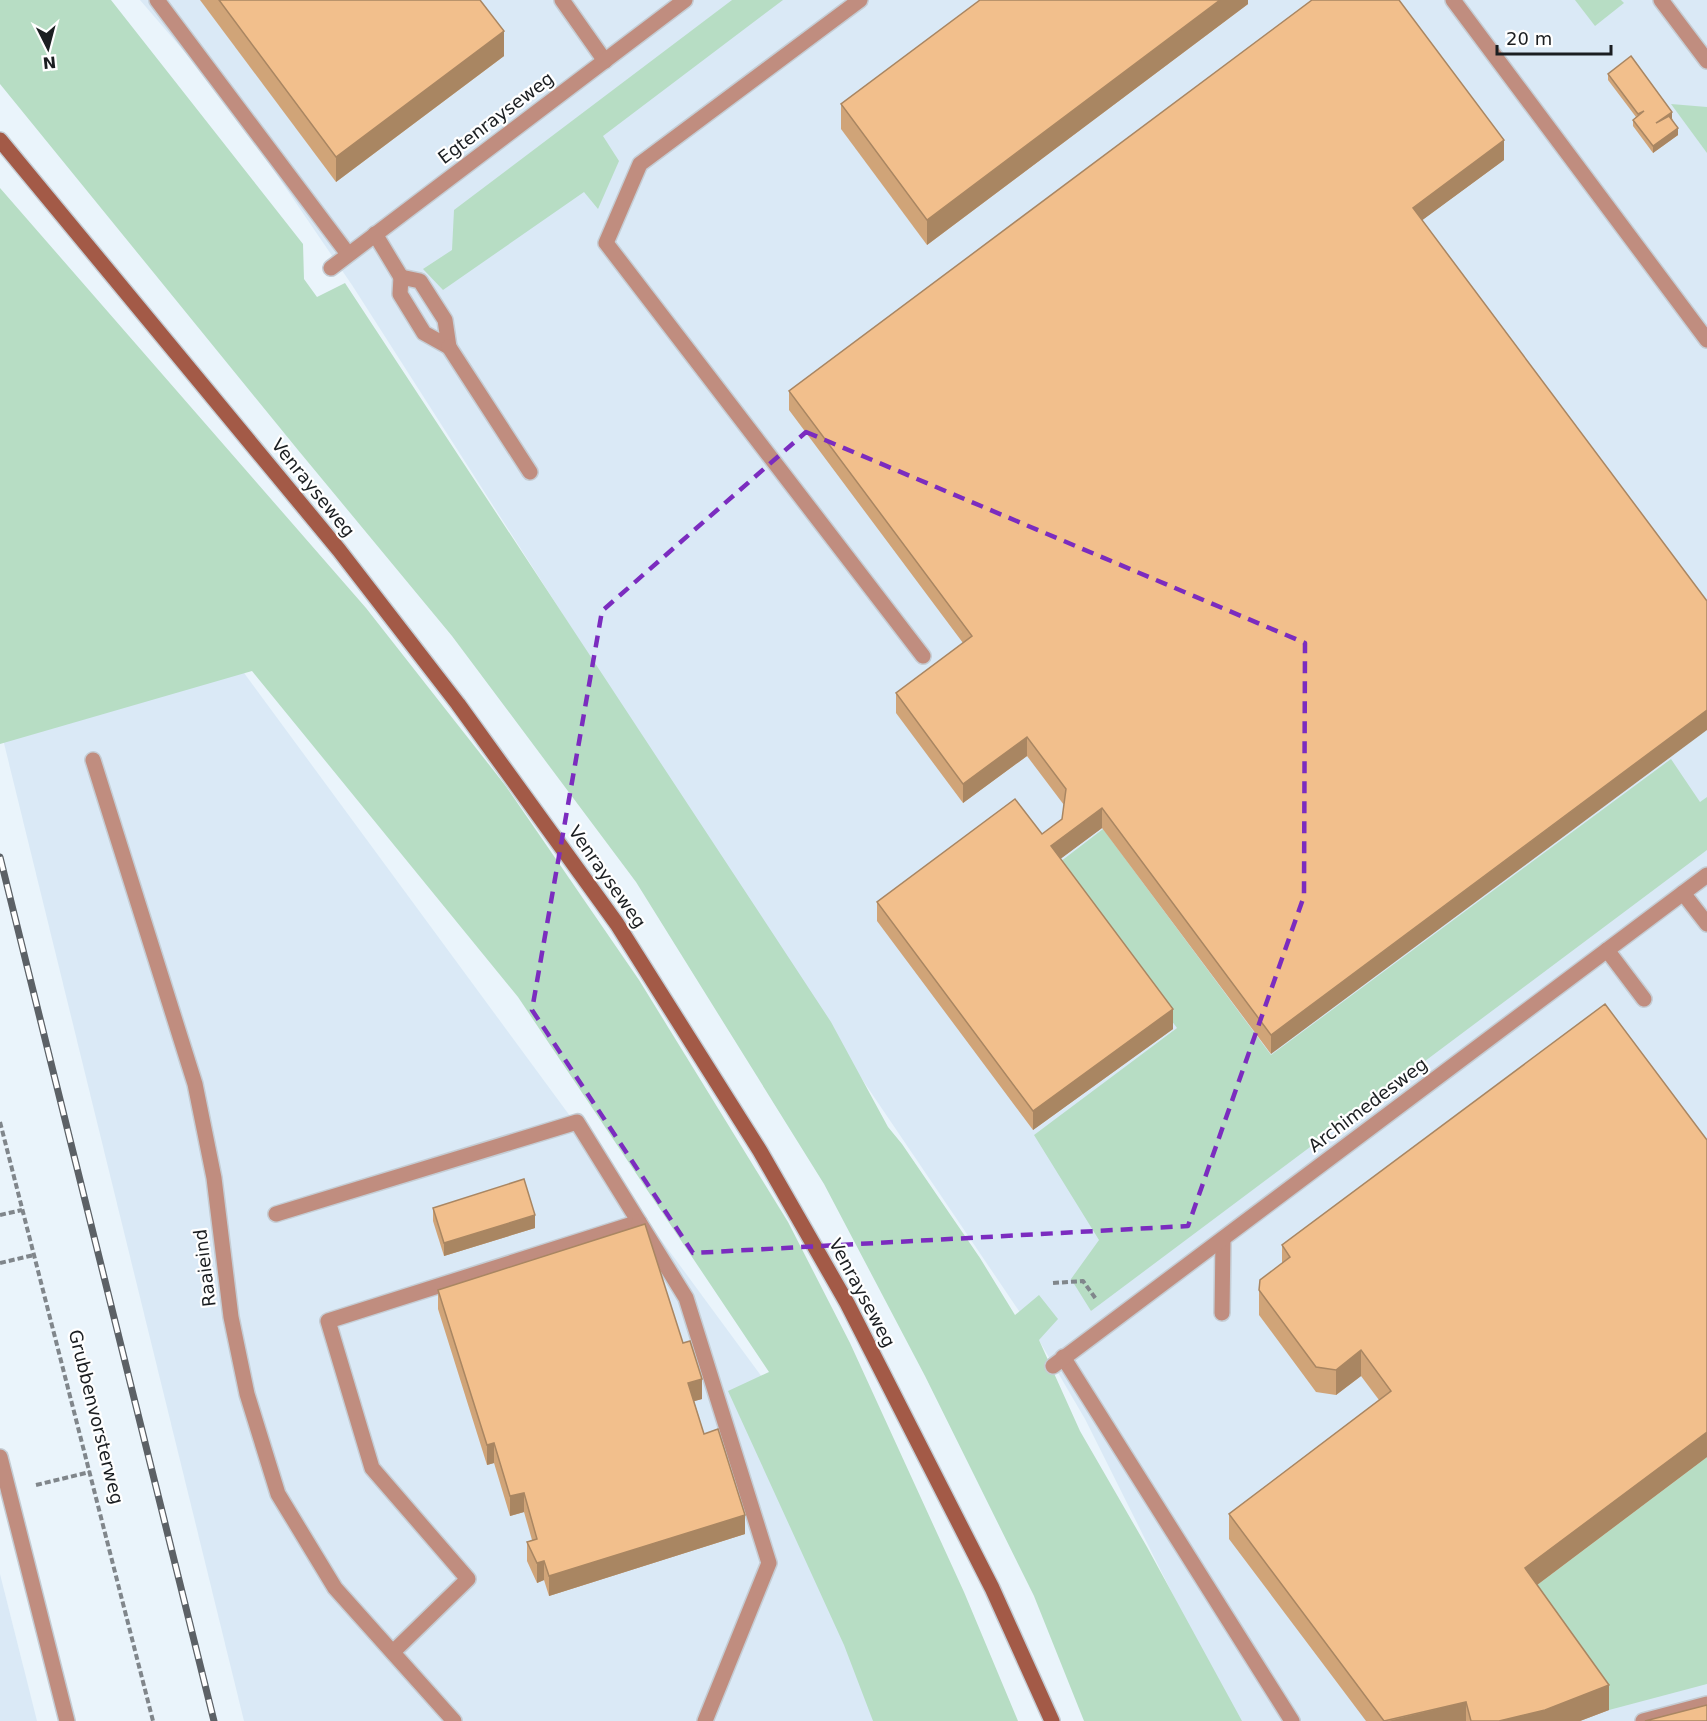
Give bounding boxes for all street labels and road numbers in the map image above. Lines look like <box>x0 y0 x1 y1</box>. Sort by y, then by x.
street label: Egtenrayseweg <box>434 67 558 168</box>
street label: Venrayseweg <box>267 434 359 541</box>
street label: Venrayseweg <box>564 821 650 932</box>
street label: Archimedesweg <box>1304 1053 1431 1156</box>
street label: Raaieind <box>189 1228 220 1308</box>
street label: Venrayseweg <box>825 1235 900 1351</box>
street label: Grubbenvorsterweg <box>65 1327 128 1506</box>

